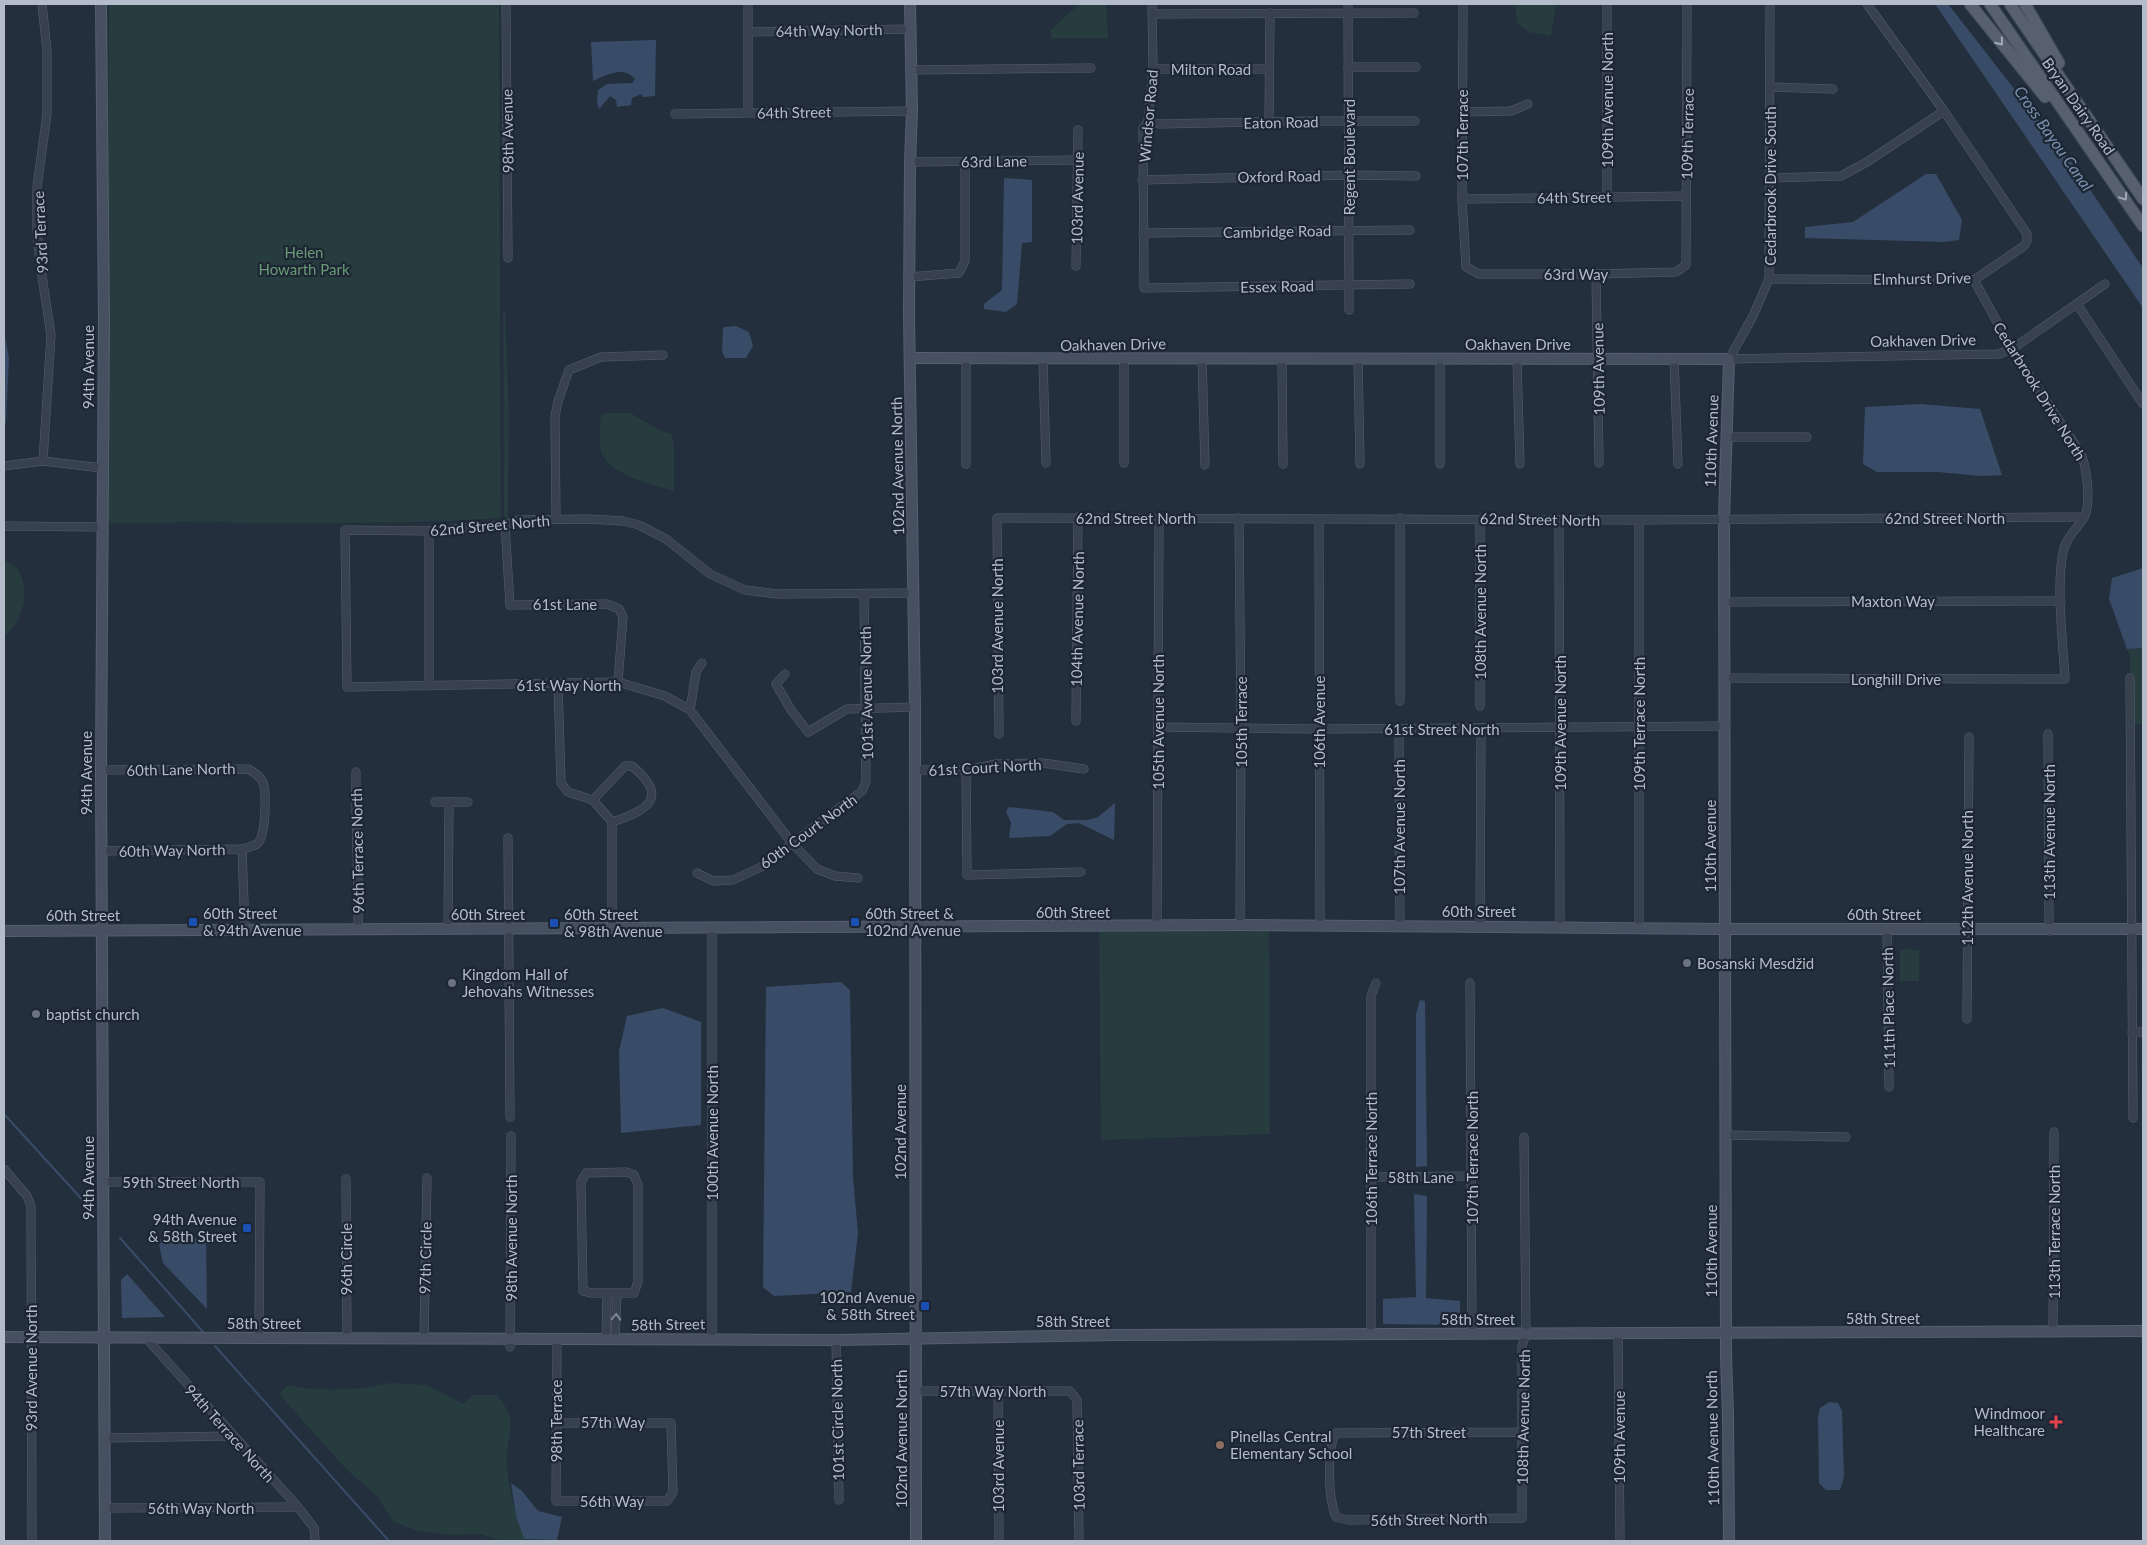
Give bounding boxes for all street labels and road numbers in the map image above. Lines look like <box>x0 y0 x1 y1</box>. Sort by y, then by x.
street label: 64th Way North <box>775 20 883 40</box>
street label: 109th Avenue North <box>1598 32 1616 168</box>
street label: Bryan Dairy Road <box>2039 54 2119 158</box>
street label: Milton Road <box>1171 60 1251 78</box>
street label: Windsor Road <box>1135 69 1161 163</box>
street label: 109th Terrace <box>1677 88 1697 180</box>
street label: 98th Avenue <box>497 89 517 173</box>
street label: 107th Terrace <box>1453 89 1471 181</box>
street label: Regent Boulevard <box>1340 99 1358 215</box>
street label: 64th Street <box>757 102 832 122</box>
street label: Cedarbrook Drive South <box>1761 106 1779 266</box>
street label: Eaton Road <box>1243 112 1319 132</box>
street label: 63rd Lane <box>961 151 1027 171</box>
street label: 103rd Avenue <box>1067 151 1087 244</box>
street label: Oxford Road <box>1237 166 1321 186</box>
street label: 64th Street <box>1537 187 1612 207</box>
street label: 93rd Terrace <box>29 190 51 274</box>
street label: Cambridge Road <box>1223 221 1331 241</box>
street label: 63rd Way <box>1544 265 1608 283</box>
street label: Elmhurst Drive <box>1873 268 1971 288</box>
street label: Essex Road <box>1240 276 1314 296</box>
street label: Cedarbrook Drive North <box>1990 319 2090 463</box>
street label: 109th Avenue <box>1588 322 1608 416</box>
street label: 94th Avenue <box>79 325 97 409</box>
street label: Oakhaven Drive <box>1870 330 1976 350</box>
street label: Oakhaven Drive <box>1060 334 1166 354</box>
street label: Oakhaven Drive <box>1465 335 1571 353</box>
street label: 110th Avenue <box>1700 394 1722 488</box>
street label: 102nd Avenue North <box>887 397 907 535</box>
street label: 62nd Street North <box>1076 509 1196 527</box>
street label: 62nd Street North <box>1480 509 1600 529</box>
street label: 62nd Street North <box>1885 509 2005 527</box>
street label: 62nd Street North <box>429 511 551 539</box>
street label: 108th Avenue North <box>1471 544 1489 680</box>
street label: 104th Avenue North <box>1067 551 1087 687</box>
street label: 103rd Avenue North <box>988 558 1006 694</box>
street label: Maxton Way <box>1851 592 1935 610</box>
street label: 61st Lane <box>533 595 597 613</box>
street label: 101st Avenue North <box>856 626 876 760</box>
street label: 105th Avenue North <box>1149 654 1167 790</box>
street label: 109th Avenue North <box>1551 655 1569 791</box>
street label: 109th Terrace North <box>1630 657 1648 791</box>
street label: Longhill Drive <box>1851 670 1941 688</box>
street label: 61st Way North <box>516 676 622 694</box>
street label: 105th Terrace <box>1232 676 1250 768</box>
street label: 106th Avenue <box>1310 676 1328 768</box>
street label: 61st Street North <box>1384 720 1500 738</box>
street label: 94th Avenue <box>77 731 95 815</box>
street label: 61st Court North <box>928 755 1042 779</box>
street label: 60th Lane North <box>126 759 236 779</box>
street label: 107th Avenue North <box>1390 759 1408 895</box>
street label: 113th Avenue North <box>2040 764 2058 900</box>
street label: 96th Terrace North <box>347 788 367 914</box>
street label: 60th Court North <box>756 790 860 872</box>
street label: 110th Avenue <box>1701 800 1719 892</box>
street label: 112th Avenue North <box>1958 810 1976 946</box>
street label: 60th Way North <box>118 840 226 860</box>
street label: 60th Street <box>1442 902 1517 920</box>
street label: 60th Street <box>1036 903 1111 921</box>
street label: 60th Street <box>451 905 526 923</box>
street label: 60th Street <box>1847 905 1922 923</box>
street label: 60th Street <box>46 906 121 924</box>
street label: 111th Place North <box>1878 947 1898 1069</box>
street label: 100th Avenue North <box>703 1065 721 1201</box>
street label: 102nd Avenue <box>891 1084 909 1180</box>
street label: 107th Terrace North <box>1463 1091 1481 1225</box>
street label: 106th Terrace North <box>1362 1092 1380 1226</box>
street label: 94th Avenue <box>79 1136 97 1220</box>
street label: 113th Terrace North <box>2045 1165 2063 1299</box>
street label: 58th Lane <box>1388 1168 1454 1186</box>
street label: 59th Street North <box>122 1173 240 1191</box>
street label: 98th Avenue North <box>502 1175 520 1301</box>
street label: 110th Avenue <box>1702 1205 1720 1297</box>
street label: 97th Circle <box>415 1222 435 1294</box>
street label: 96th Circle <box>337 1223 355 1295</box>
street label: 93rd Avenue North <box>22 1305 40 1431</box>
street label: 58th Street <box>1846 1309 1921 1327</box>
street label: 58th Street <box>1441 1310 1516 1328</box>
street label: 58th Street <box>1036 1312 1111 1330</box>
street label: 58th Street <box>227 1314 302 1332</box>
street label: 58th Street <box>631 1314 706 1334</box>
street label: 108th Avenue North <box>1513 1349 1533 1485</box>
street label: 101st Circle North <box>827 1359 847 1481</box>
street label: 102nd Avenue North <box>892 1370 910 1508</box>
street label: 110th Avenue North <box>1702 1370 1722 1506</box>
street label: 94th Terrace North <box>181 1380 279 1486</box>
street label: 98th Terrace <box>547 1380 565 1462</box>
street label: 57th Way North <box>940 1382 1046 1400</box>
street label: 109th Avenue <box>1610 1391 1628 1483</box>
street label: 57th Way <box>581 1413 646 1431</box>
street label: 103rd Terrace <box>1068 1419 1088 1511</box>
street label: 103rd Avenue <box>989 1420 1007 1512</box>
street label: 57th Street <box>1392 1423 1467 1441</box>
street label: 56th Way <box>580 1492 645 1510</box>
street label: 56th Way North <box>148 1499 254 1517</box>
street label: 56th Street North <box>1370 1509 1488 1529</box>

